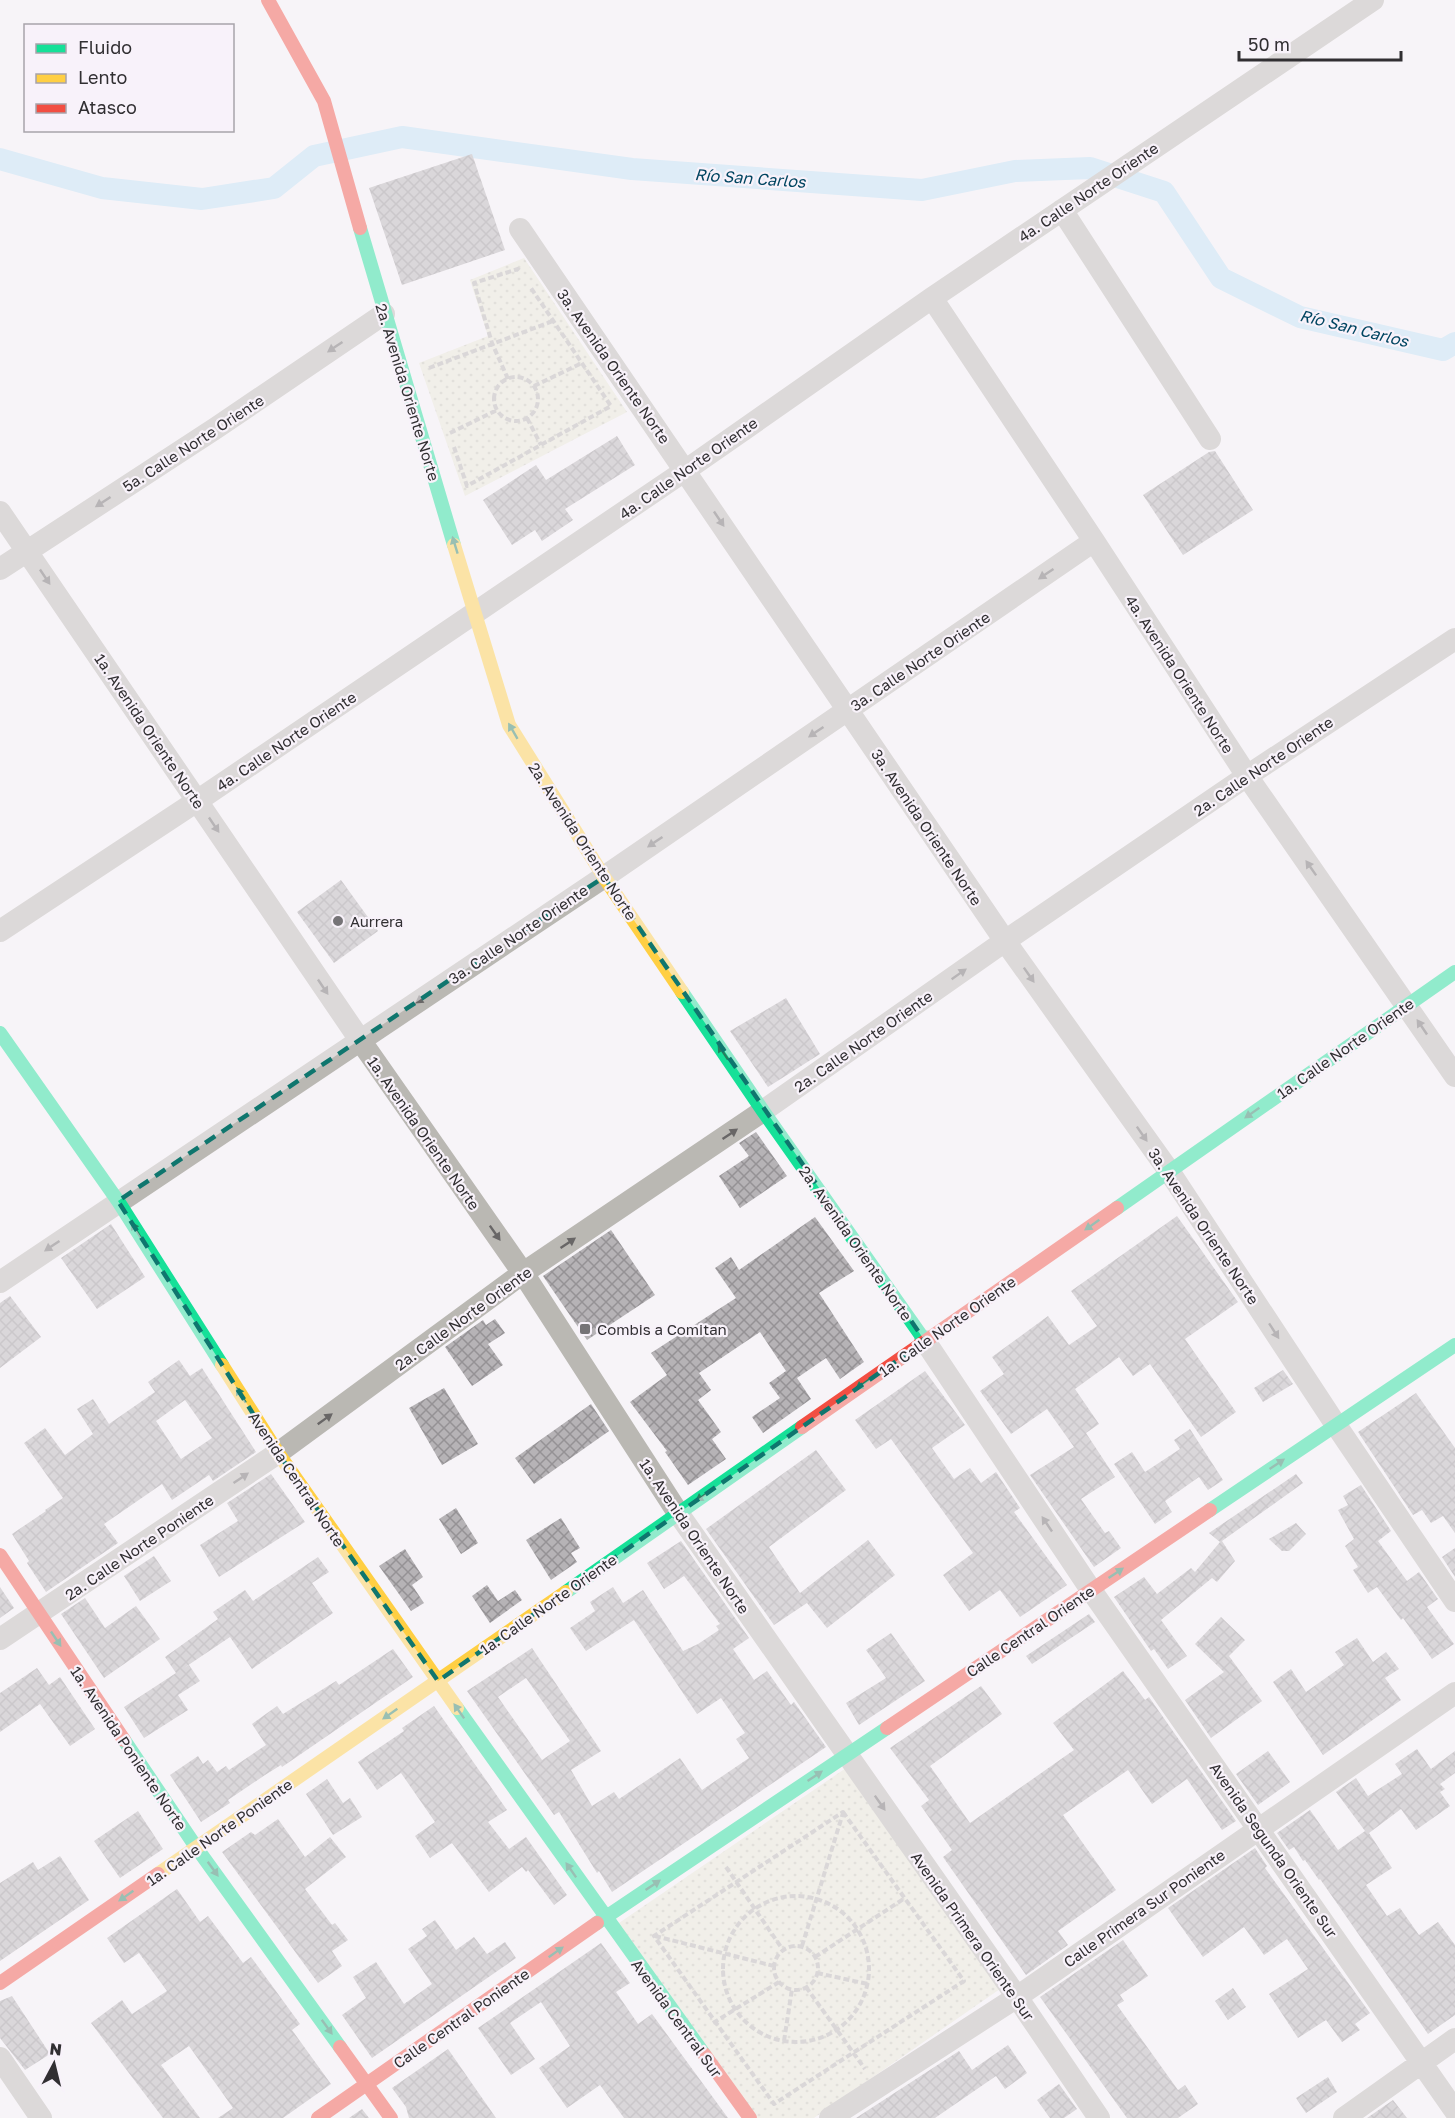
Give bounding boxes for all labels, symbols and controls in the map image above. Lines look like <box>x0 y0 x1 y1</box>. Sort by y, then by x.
legend <box>24 24 234 132</box>
scale bar <box>1239 24 1401 62</box>
text: 50 m <box>1248 33 1290 55</box>
text: Fluido <box>78 36 132 58</box>
text: Lento <box>78 66 127 88</box>
text: Atasco <box>78 96 137 118</box>
street label: 4a. Calle Norte Oriente <box>1015 138 1162 246</box>
water label: Río San Carlos <box>694 164 808 192</box>
street label: 3a. Avenida Oriente Norte <box>554 285 674 447</box>
street label: 2a. Avenida Oriente Norte <box>372 301 444 483</box>
water label: Río San Carlos <box>1298 305 1412 352</box>
one-way arrow <box>328 341 344 353</box>
street label: 5a. Calle Norte Oriente <box>119 391 267 495</box>
street label: 4a. Calle Norte Oriente <box>615 413 761 523</box>
one-way arrow <box>95 496 111 507</box>
one-way arrow <box>713 510 724 527</box>
one-way arrow <box>450 536 459 554</box>
one-way arrow <box>1038 568 1054 580</box>
one-way arrow <box>39 569 50 585</box>
street label: 4a. Avenida Oriente Norte <box>1122 592 1238 757</box>
street label: 3a. Calle Norte Oriente <box>847 607 993 714</box>
street label: 1a. Avenida Oriente Norte <box>91 650 209 812</box>
street label: 4a. Calle Norte Oriente <box>213 687 360 795</box>
street label: 2a. Calle Norte Oriente <box>1190 712 1336 819</box>
one-way arrow <box>508 722 518 739</box>
one-way arrow <box>808 726 824 738</box>
street label: 3a. Avenida Oriente Norte <box>868 745 986 909</box>
street label: 2a. Avenida Oriente Norte <box>525 759 641 924</box>
one-way arrow <box>208 817 219 834</box>
one-way arrow <box>647 836 663 848</box>
one-way arrow <box>1305 860 1317 876</box>
street label: 3a. Calle Norte Oriente <box>445 880 591 987</box>
place label: Aurrera <box>350 912 403 930</box>
marker: Aurrera <box>331 914 345 928</box>
one-way arrow <box>1023 966 1035 982</box>
one-way arrow <box>950 968 966 980</box>
one-way arrow <box>317 978 329 994</box>
street label: 2a. Calle Norte Oriente <box>790 986 936 1096</box>
one-way arrow <box>415 992 431 1003</box>
street label: 1a. Calle Norte Oriente <box>1273 994 1417 1102</box>
one-way arrow <box>1416 1020 1428 1036</box>
one-way arrow <box>718 1044 729 1060</box>
street label: 1a. Avenida Oriente Norte <box>364 1053 484 1213</box>
one-way arrow <box>1244 1107 1260 1118</box>
one-way arrow <box>1136 1125 1148 1141</box>
one-way arrow <box>721 1128 737 1140</box>
street label: 3a. Avenida Oriente Norte <box>1145 1144 1263 1308</box>
street label: 2a. Avenida Oriente Norte <box>796 1162 916 1324</box>
one-way arrow <box>1084 1219 1100 1230</box>
one-way arrow <box>131 1222 142 1238</box>
one-way arrow <box>489 1224 501 1240</box>
one-way arrow <box>560 1238 576 1249</box>
one-way arrow <box>45 1240 61 1252</box>
street label: 2a. Calle Norte Oriente <box>391 1262 535 1374</box>
street label: 1a. Calle Norte Oriente <box>875 1272 1019 1380</box>
place label: Combis a Comitan <box>597 1320 727 1338</box>
marker: Combis a Comitan <box>578 1322 592 1336</box>
one-way arrow <box>1268 1323 1279 1339</box>
one-way arrow <box>856 1378 872 1390</box>
one-way arrow <box>235 1387 246 1403</box>
street label: Avenida Central Norte <box>245 1408 349 1550</box>
one-way arrow <box>317 1413 333 1425</box>
street label: 1a. Avenida Oriente Norte <box>636 1455 754 1617</box>
one-way arrow <box>1269 1459 1286 1470</box>
one-way arrow <box>232 1473 249 1484</box>
street label: 2a. Calle Norte Poniente <box>61 1490 217 1604</box>
one-way arrow <box>695 1490 711 1501</box>
one-way arrow <box>1042 1516 1053 1532</box>
street label: 1a. Calle Norte Oriente <box>476 1550 620 1658</box>
one-way arrow <box>1107 1568 1124 1579</box>
street label: Calle Central Oriente <box>962 1581 1098 1681</box>
one-way arrow <box>50 1630 62 1646</box>
street label: 1a. Avenida Poniente Norte <box>67 1663 191 1834</box>
one-way arrow <box>453 1703 465 1719</box>
one-way arrow <box>382 1708 398 1719</box>
street label: Avenida Segunda Oriente Sur <box>1207 1759 1342 1941</box>
one-way arrow <box>806 1771 823 1782</box>
street label: 1a. Calle Norte Poniente <box>143 1775 296 1889</box>
one-way arrow <box>874 1795 885 1811</box>
street label: Calle Primera Sur Poniente <box>1060 1845 1228 1971</box>
street label: Avenida Primera Oriente Sur <box>908 1848 1038 2024</box>
one-way arrow <box>206 1862 218 1877</box>
one-way arrow <box>565 1863 577 1879</box>
one-way arrow <box>645 1880 661 1891</box>
one-way arrow <box>118 1890 134 1902</box>
one-way arrow <box>547 1946 563 1958</box>
street label: Avenida Central Sur <box>628 1955 726 2081</box>
street label: Calle Central Poniente <box>390 1964 533 2072</box>
one-way arrow <box>321 2019 333 2035</box>
north arrow <box>24 2034 84 2094</box>
text: N <box>49 2038 63 2060</box>

